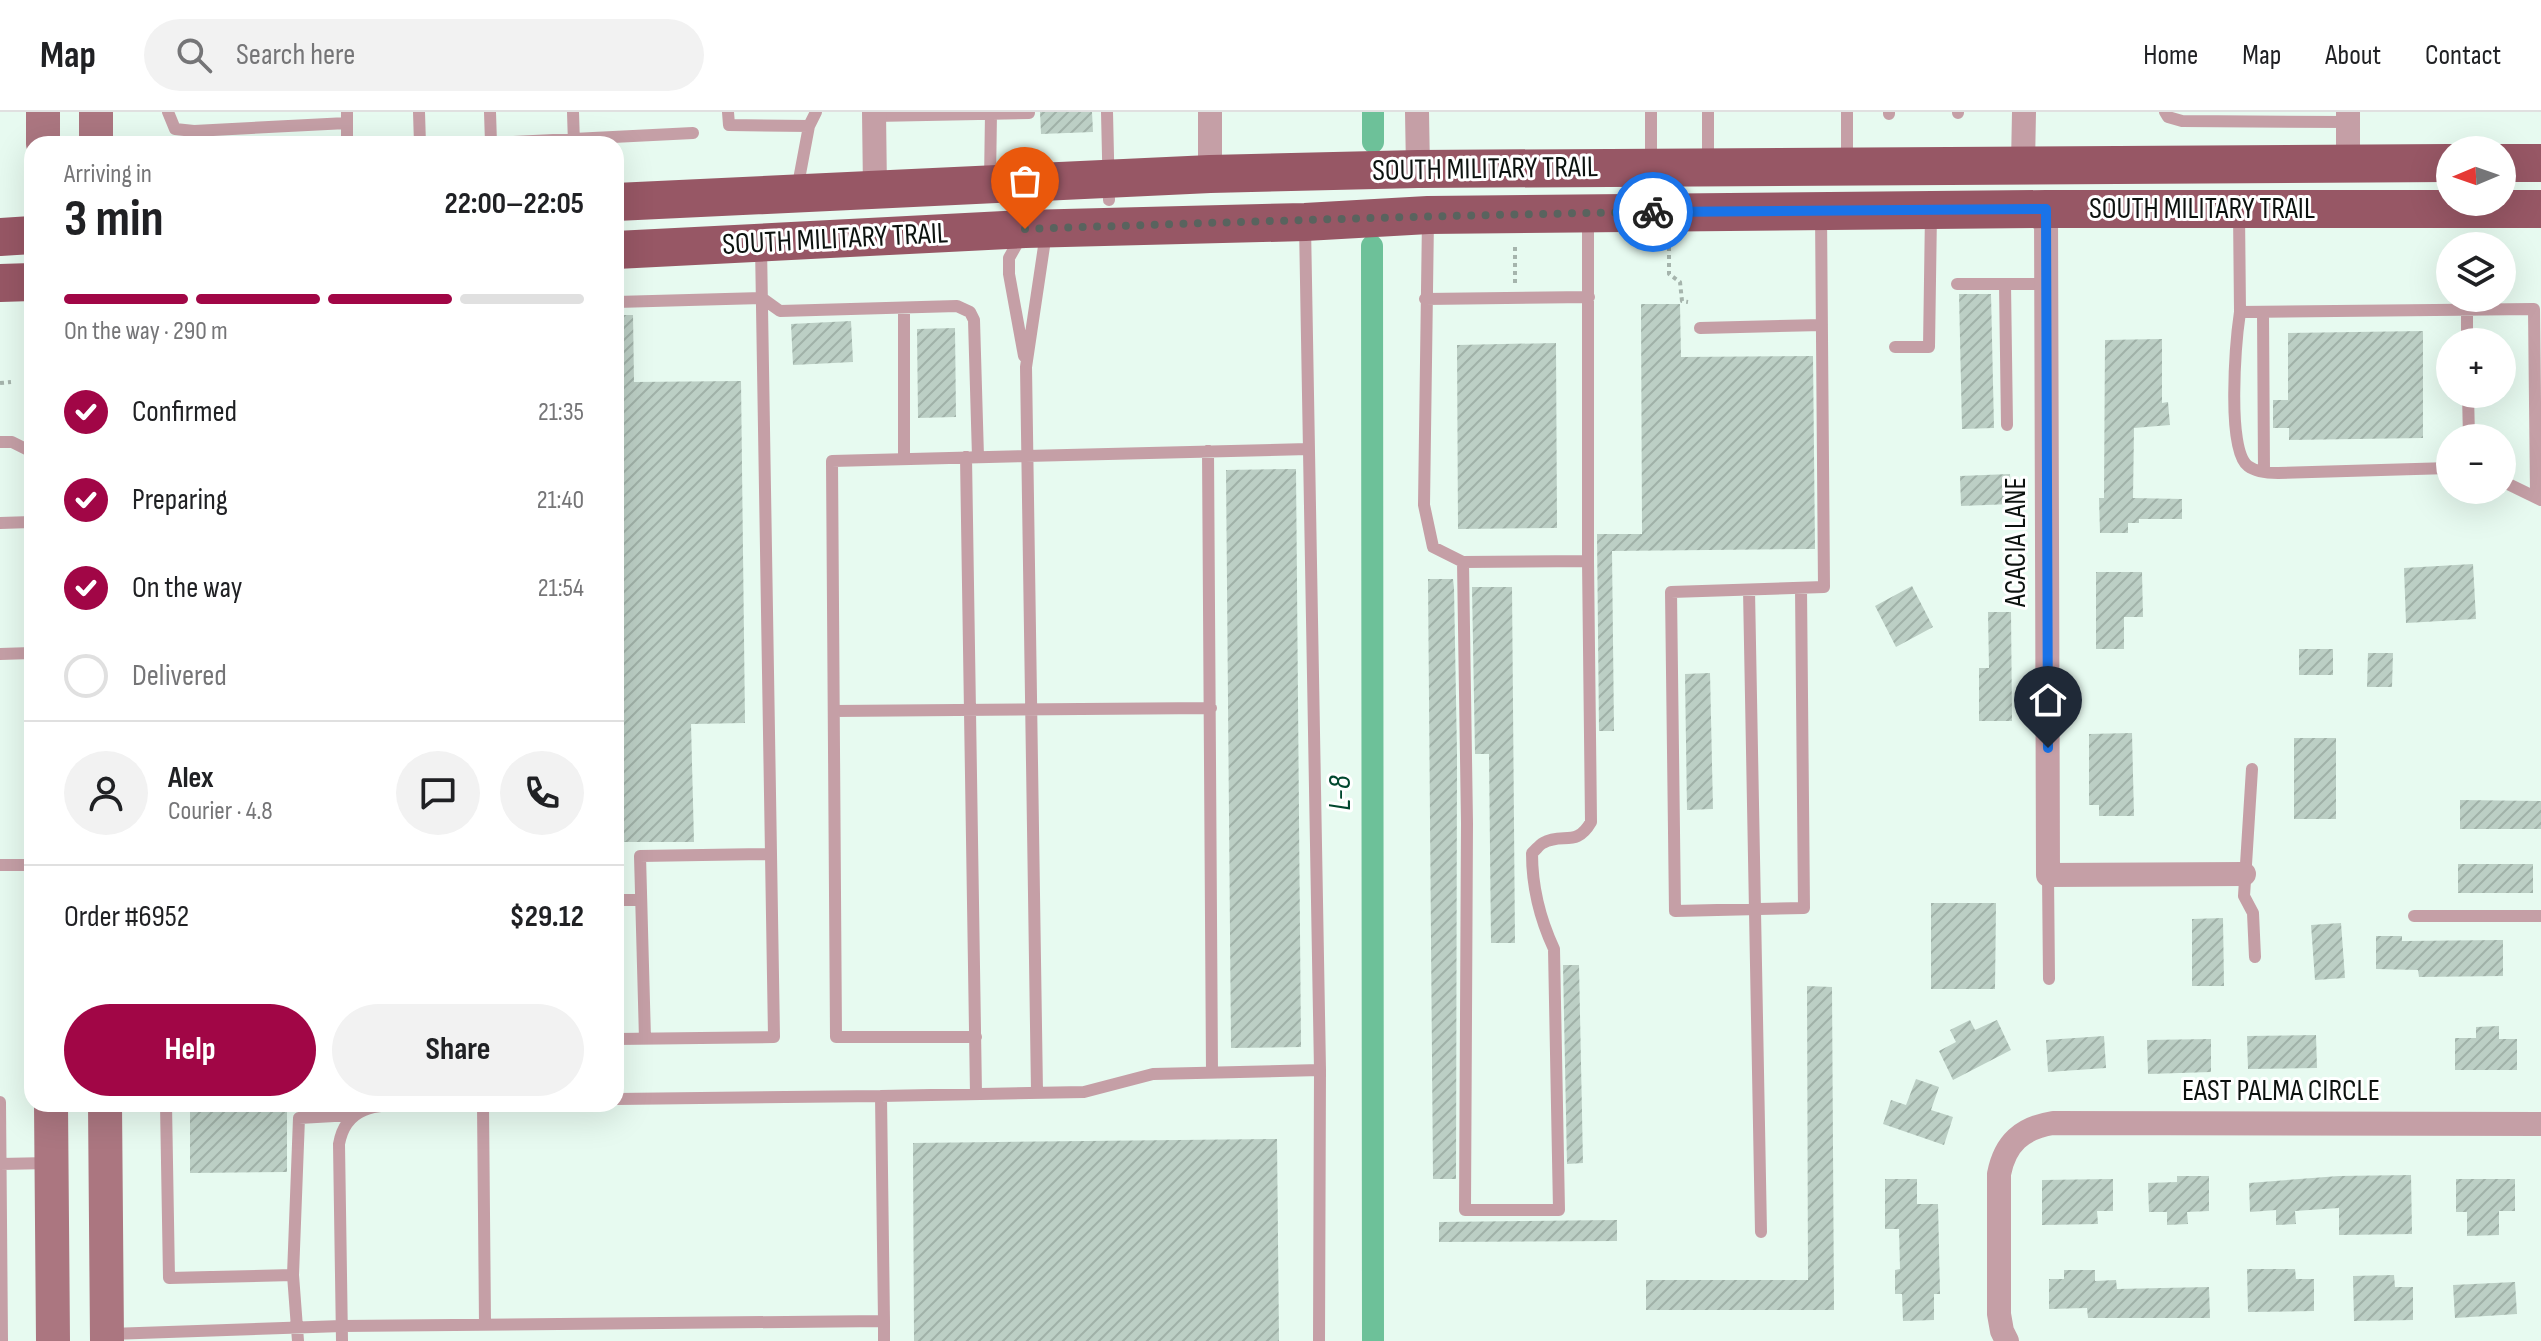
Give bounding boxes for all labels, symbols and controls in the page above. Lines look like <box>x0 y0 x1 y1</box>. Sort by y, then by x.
search box <box>144 19 704 91</box>
text: Map <box>40 33 96 78</box>
icon: search <box>172 33 216 77</box>
text: Search here <box>236 37 355 73</box>
text: Home <box>2143 39 2198 72</box>
text: Map <box>2242 39 2281 72</box>
text: About <box>2325 39 2381 72</box>
text: Contact <box>2425 39 2501 72</box>
north arrow <box>2436 136 2516 216</box>
map controls <box>2436 136 2516 504</box>
pin <box>991 147 1059 229</box>
street label: SOUTH MILITARY TRAIL <box>1372 149 1598 189</box>
text: Arriving in <box>64 159 152 190</box>
icon: bag <box>1003 159 1047 203</box>
courier <box>1613 172 1693 252</box>
text: 22:00–22:05 <box>445 186 584 222</box>
text: 3 min <box>64 188 164 251</box>
icon: bike <box>1631 190 1675 234</box>
street label: SOUTH MILITARY TRAIL <box>2089 191 2315 227</box>
street label: SOUTH MILITARY TRAIL <box>721 215 949 263</box>
button: layers <box>2436 232 2516 312</box>
text: On the way · 290 m <box>64 316 228 347</box>
button: + <box>2436 328 2516 408</box>
icon: check <box>64 390 108 434</box>
text: Confirmed <box>132 394 237 430</box>
text: 21:35 <box>538 397 584 428</box>
button: − <box>2436 424 2516 504</box>
street label: ACACIA LANE <box>1998 477 2034 608</box>
icon: check <box>64 478 108 522</box>
text: Preparing <box>132 482 228 518</box>
text: 21:40 <box>537 485 584 516</box>
icon: check <box>64 566 108 610</box>
text: On the way <box>132 570 242 606</box>
text: 21:54 <box>538 573 584 604</box>
text: Delivered <box>132 658 227 694</box>
pin <box>2014 666 2082 748</box>
icon: home <box>2026 678 2070 722</box>
button: person <box>64 751 148 835</box>
button: chat <box>396 751 480 835</box>
button: phone <box>500 751 584 835</box>
text: Alex <box>168 760 214 796</box>
water label: L-8 <box>1321 775 1360 811</box>
text: Courier · 4.8 <box>168 796 273 827</box>
text: Order #6952 <box>64 899 189 935</box>
text: $29.12 <box>509 899 584 935</box>
button: Help <box>64 1004 316 1096</box>
button: Share <box>332 1004 584 1096</box>
street label: EAST PALMA CIRCLE <box>2182 1073 2380 1109</box>

